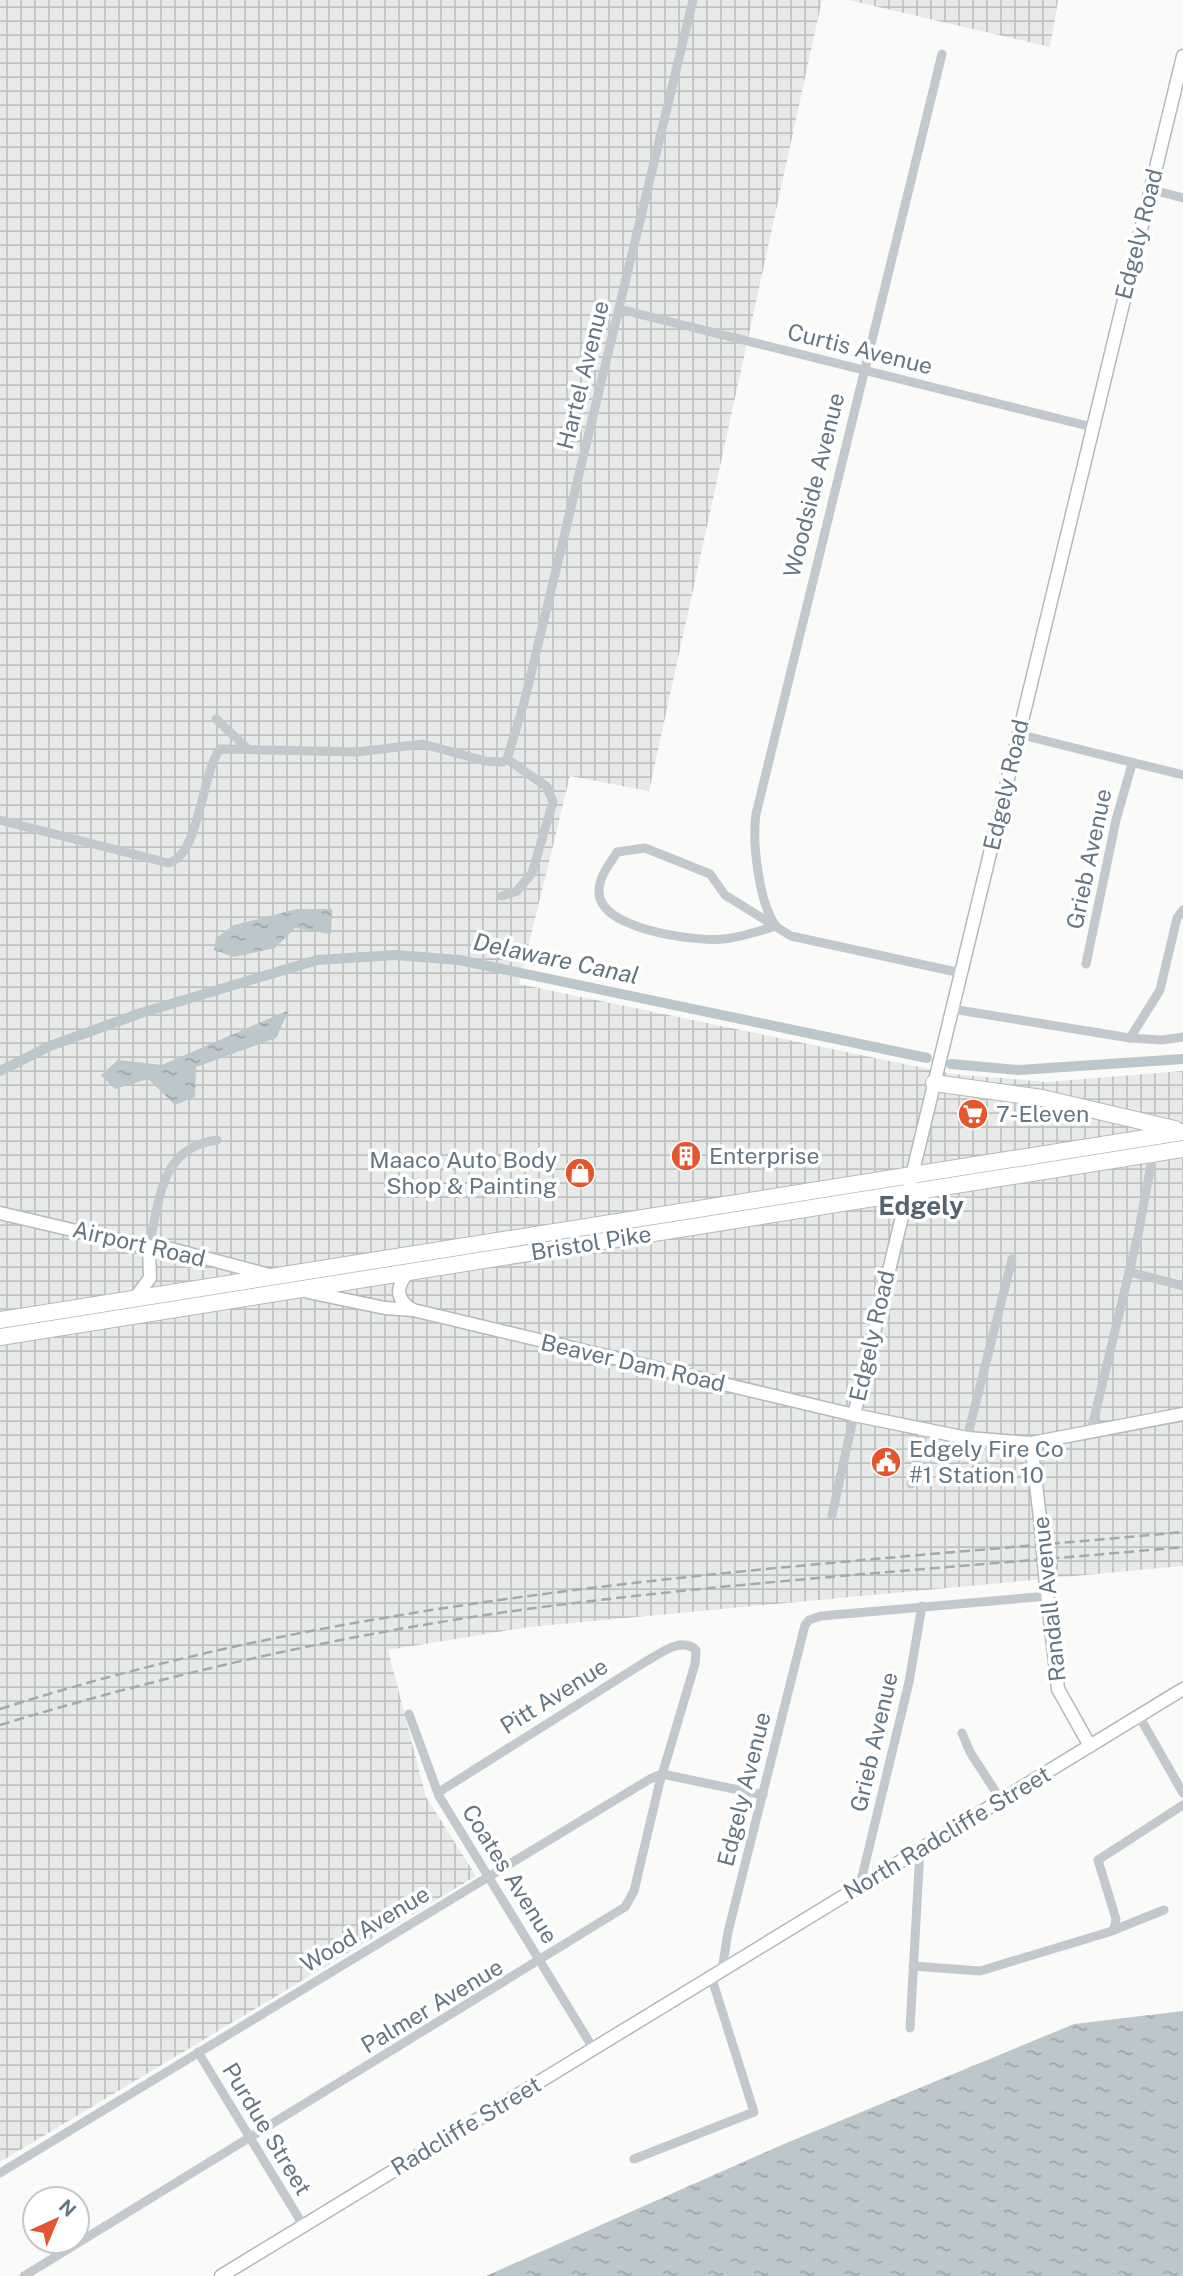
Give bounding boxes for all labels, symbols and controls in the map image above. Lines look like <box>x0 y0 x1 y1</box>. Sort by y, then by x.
street label: Edgely Road <box>1109 166 1168 302</box>
street label: Hartel Avenue <box>551 298 614 452</box>
street label: Curtis Avenue <box>785 317 936 380</box>
street label: Woodside Avenue <box>778 390 849 580</box>
street label: Edgely Road <box>977 717 1034 853</box>
street label: Grieb Avenue <box>1060 786 1117 932</box>
water label: Delaware Canal <box>471 927 641 989</box>
supermarket icon: 7-Eleven <box>956 1097 990 1131</box>
place label: 7-Eleven <box>996 1100 1089 1127</box>
building icon: Enterprise <box>669 1139 703 1173</box>
place label: Enterprise <box>709 1142 819 1169</box>
place label: Maaco Auto Body Shop & Painting <box>369 1146 557 1199</box>
shop icon: Maaco Auto Body Shop & Painting <box>563 1156 597 1190</box>
district label: Edgely <box>878 1190 964 1221</box>
street label: Airport Road <box>70 1215 208 1272</box>
street label: Bristol Pike <box>529 1220 653 1265</box>
street label: Edgely Road <box>843 1268 900 1404</box>
street label: Beaver Dam Road <box>538 1328 728 1397</box>
place label: Edgely Fire Co #1 Station 10 <box>909 1435 1064 1488</box>
public building icon: Edgely Fire Co #1 Station 10 <box>869 1445 903 1479</box>
street label: Randall Avenue <box>1026 1515 1071 1683</box>
street label: Pitt Avenue <box>495 1652 612 1739</box>
street label: Grieb Avenue <box>844 1669 903 1814</box>
street label: Edgely Avenue <box>711 1709 776 1869</box>
street label: North Radcliffe Street <box>838 1760 1055 1905</box>
street label: Coates Avenue <box>457 1799 564 1948</box>
street label: Wood Avenue <box>296 1880 434 1978</box>
street label: Palmer Avenue <box>356 1953 507 2058</box>
street label: Purdue Street <box>217 2058 318 2200</box>
street label: Radcliffe Street <box>386 2070 545 2181</box>
north arrow <box>21 2185 91 2255</box>
text: N <box>55 2195 81 2221</box>

